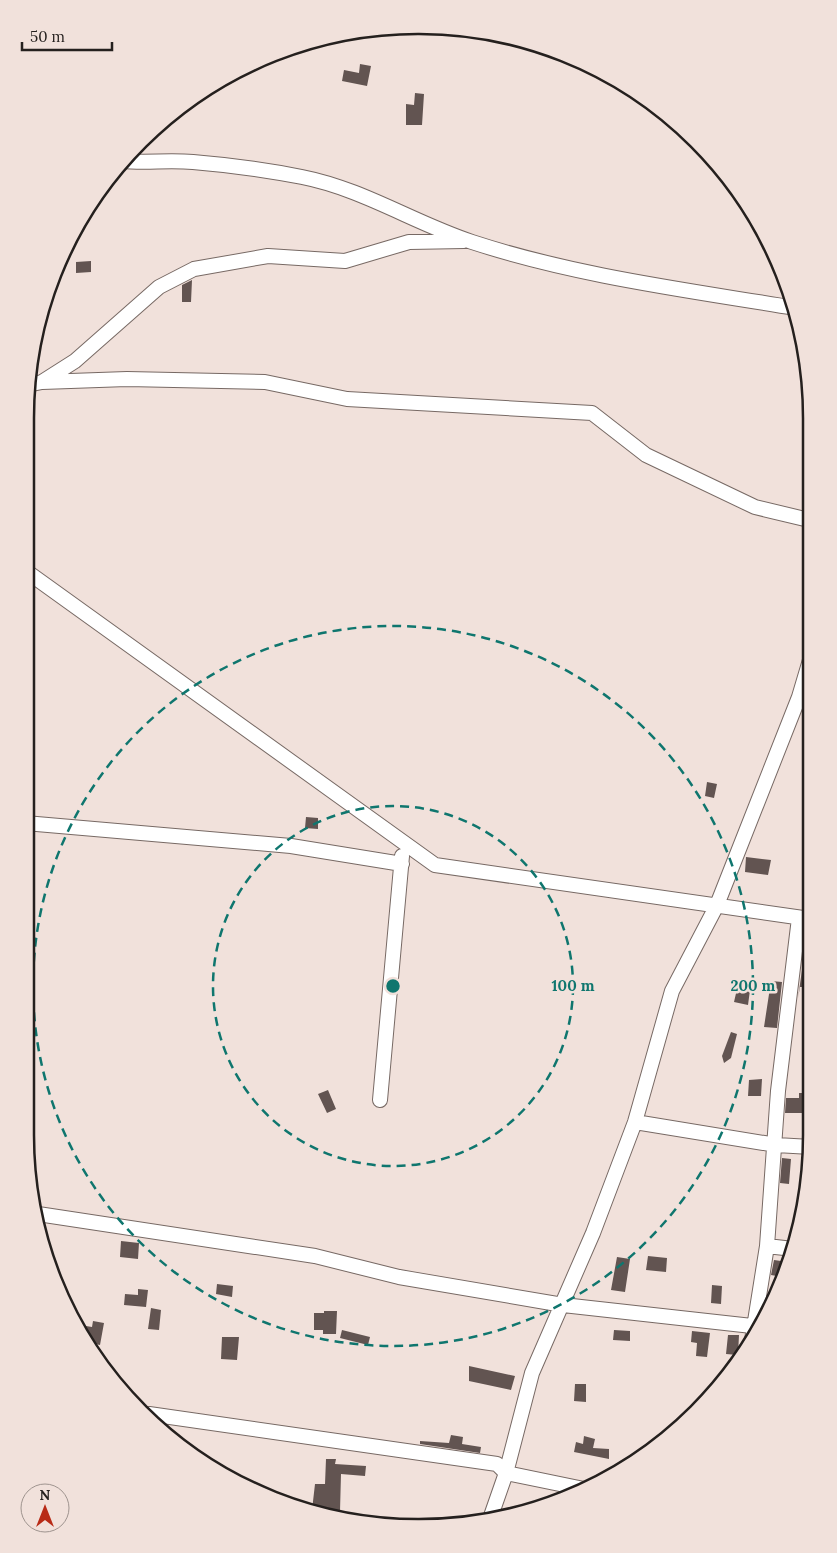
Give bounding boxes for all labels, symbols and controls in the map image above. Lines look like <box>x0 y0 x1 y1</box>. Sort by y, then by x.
scale bar <box>22 20 112 52</box>
text: 50 m <box>30 27 65 46</box>
text: 100 m <box>552 976 595 995</box>
text: 200 m <box>731 976 776 995</box>
centre of rings <box>384 977 402 995</box>
north arrow <box>20 1483 70 1533</box>
text: N <box>40 1486 51 1504</box>

